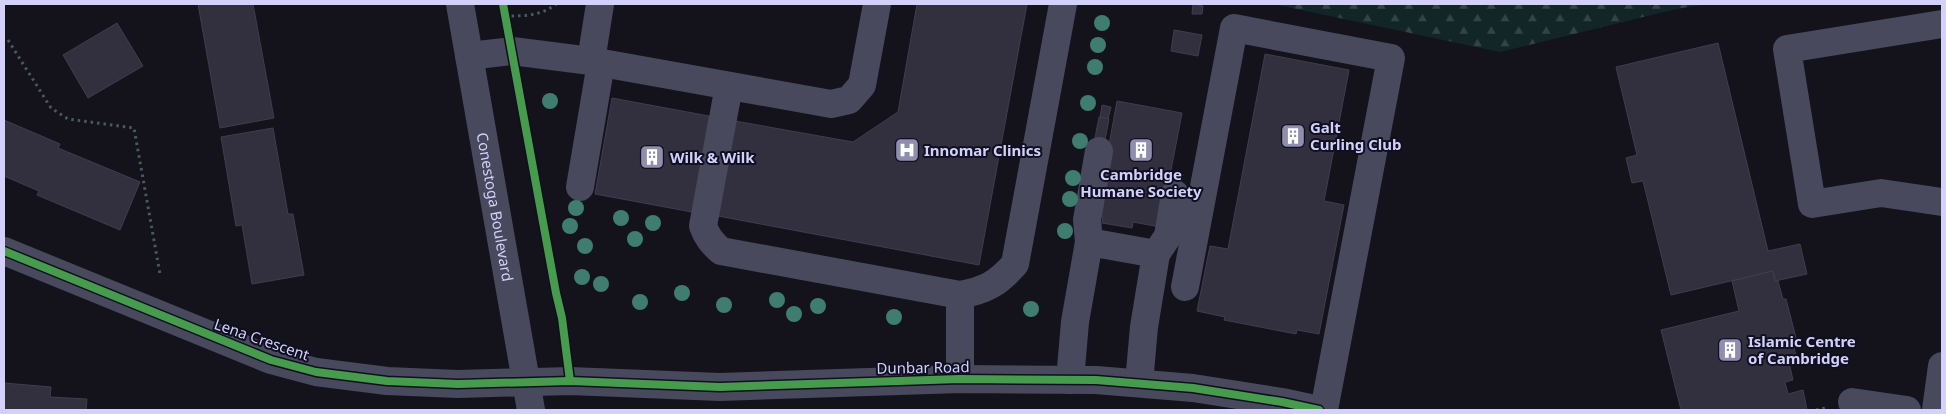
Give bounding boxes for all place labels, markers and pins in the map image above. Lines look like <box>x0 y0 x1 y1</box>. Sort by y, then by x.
place label: Galt Curling Club <box>1310 117 1402 154</box>
building icon: Galt Curling Club <box>1280 123 1306 149</box>
hospital icon: Innomar Clinics <box>894 137 920 163</box>
building icon: Cambridge Humane Society <box>1128 137 1154 163</box>
place label: Innomar Clinics <box>924 140 1041 160</box>
building icon: Wilk & Wilk <box>639 144 665 170</box>
place label: Wilk & Wilk <box>670 147 755 167</box>
place label: Cambridge Humane Society <box>1080 164 1202 201</box>
place label: Islamic Centre of Cambridge <box>1748 331 1856 368</box>
building icon: Islamic Centre of Cambridge <box>1717 337 1743 363</box>

